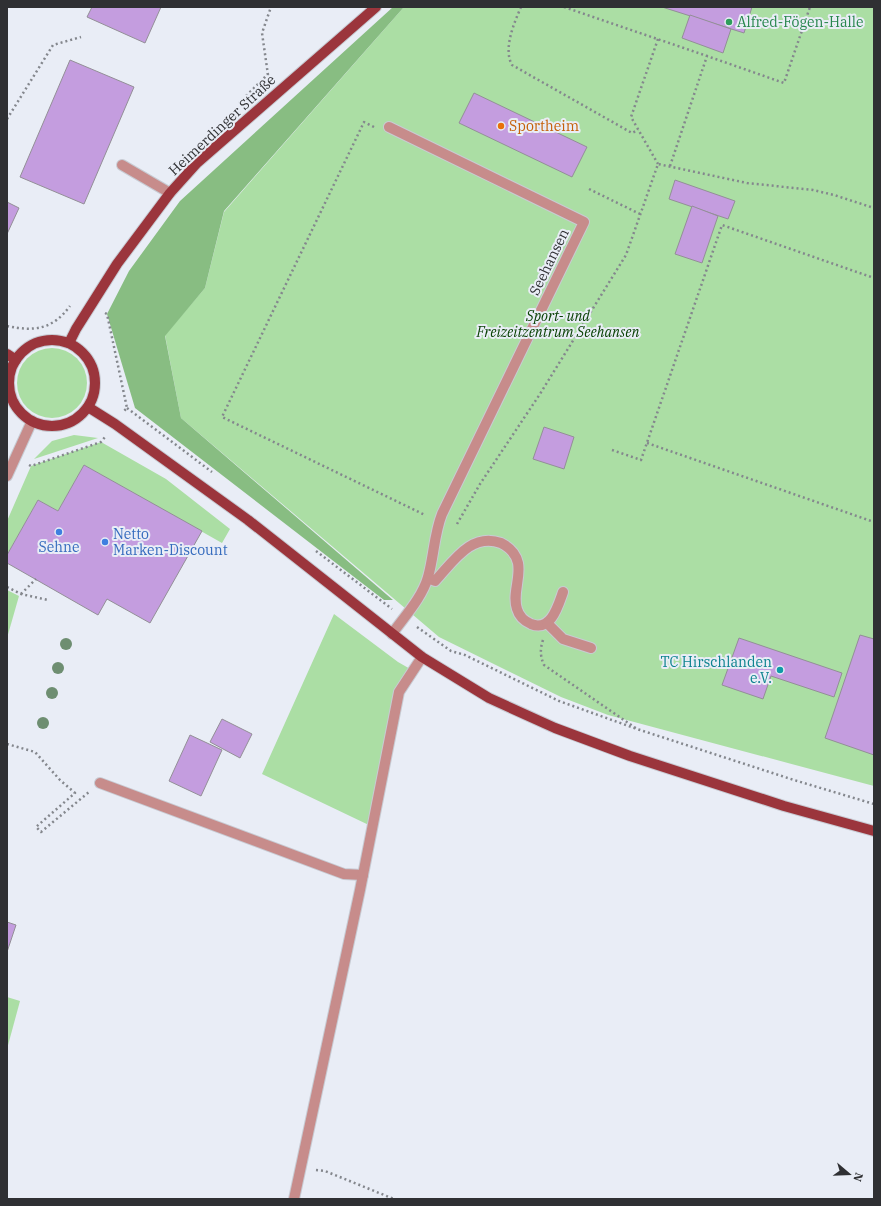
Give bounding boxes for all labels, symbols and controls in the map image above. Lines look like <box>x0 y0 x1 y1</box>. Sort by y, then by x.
place label: Alfred-Fögen-Halle <box>737 13 863 31</box>
marker: Alfred-Fögen-Halle <box>724 17 734 27</box>
street label: Heimerdinger Straße <box>165 71 279 179</box>
place label: Sportheim <box>509 117 579 135</box>
marker: Sportheim <box>496 121 506 131</box>
street label: Seehansen <box>525 226 573 298</box>
park label: Sport- und Freizeitzentrum Seehansen <box>476 307 639 341</box>
place label: Netto Marken-Discount <box>113 525 228 559</box>
marker: Sehne <box>54 527 64 537</box>
marker: Netto Marken-Discount <box>100 537 110 547</box>
place label: Sehne <box>39 538 79 556</box>
place label: TC Hirschlanden e.V. <box>660 653 772 687</box>
marker: TC Hirschlanden e.V. <box>775 665 785 675</box>
north arrow <box>829 1154 869 1194</box>
text: N <box>850 1171 866 1184</box>

